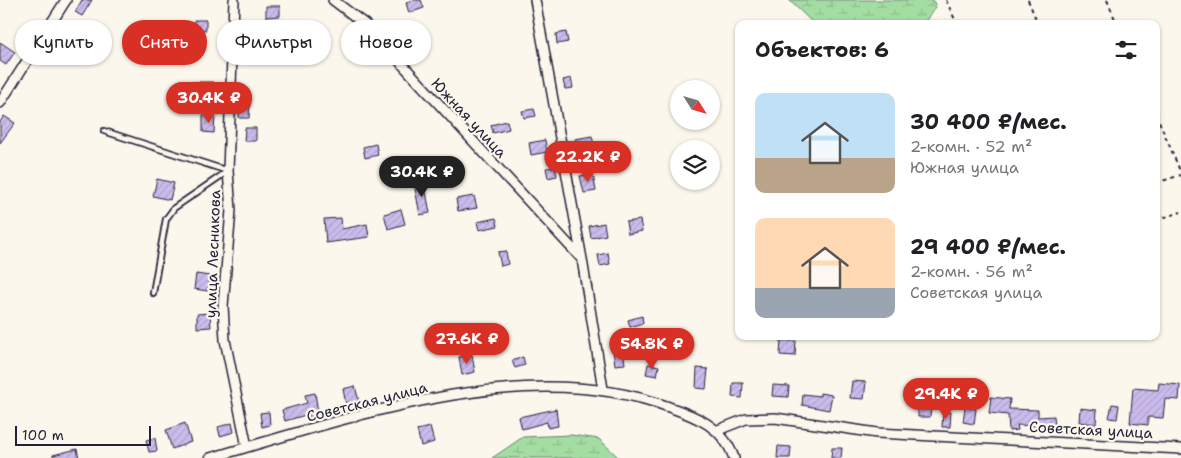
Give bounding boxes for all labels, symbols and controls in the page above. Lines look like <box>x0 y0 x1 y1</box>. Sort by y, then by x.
chip: Купить <box>15 20 112 65</box>
chip: Снять <box>122 20 207 65</box>
chip: Фильтры <box>217 20 331 65</box>
chip: Новое <box>341 20 431 65</box>
text: Объектов: 6 <box>755 36 889 64</box>
icon: filters <box>1112 36 1140 64</box>
street label: Южная улица <box>427 74 512 163</box>
north arrow <box>670 80 720 130</box>
map controls <box>670 80 720 190</box>
pin: 30.4K ₽ <box>163 82 255 124</box>
text: 30.4K ₽ <box>177 87 241 108</box>
text: 30 400 ₽/мес. <box>910 108 1067 136</box>
icon: home <box>795 113 855 173</box>
text: 2-комн. · 52 m² <box>910 136 1032 157</box>
pin: 22.2K ₽ <box>542 140 634 183</box>
button: layers <box>670 140 720 190</box>
text: 22.2K ₽ <box>555 146 621 167</box>
pin: 30.4K ₽ <box>376 156 468 198</box>
text: Южная улица <box>910 157 1019 178</box>
text: 30.4K ₽ <box>390 161 454 182</box>
street label: улица Лесникова <box>201 189 225 319</box>
text: 29 400 ₽/мес. <box>910 233 1066 261</box>
icon: home <box>795 238 855 298</box>
text: 2-комн. · 56 m² <box>910 261 1033 282</box>
text: Советская улица <box>910 282 1042 303</box>
pin: 27.6K ₽ <box>421 322 513 365</box>
text: 27.6K ₽ <box>435 328 499 349</box>
pin: 54.8K ₽ <box>606 328 698 370</box>
text: 54.8K ₽ <box>620 333 684 354</box>
street label: Советская улица <box>304 377 430 427</box>
pin: 29.4K ₽ <box>900 378 992 420</box>
text: 29.4K ₽ <box>914 383 978 404</box>
street label: Советская улица <box>1029 417 1154 443</box>
scale bar <box>15 423 151 446</box>
text: 100 m <box>22 426 64 444</box>

